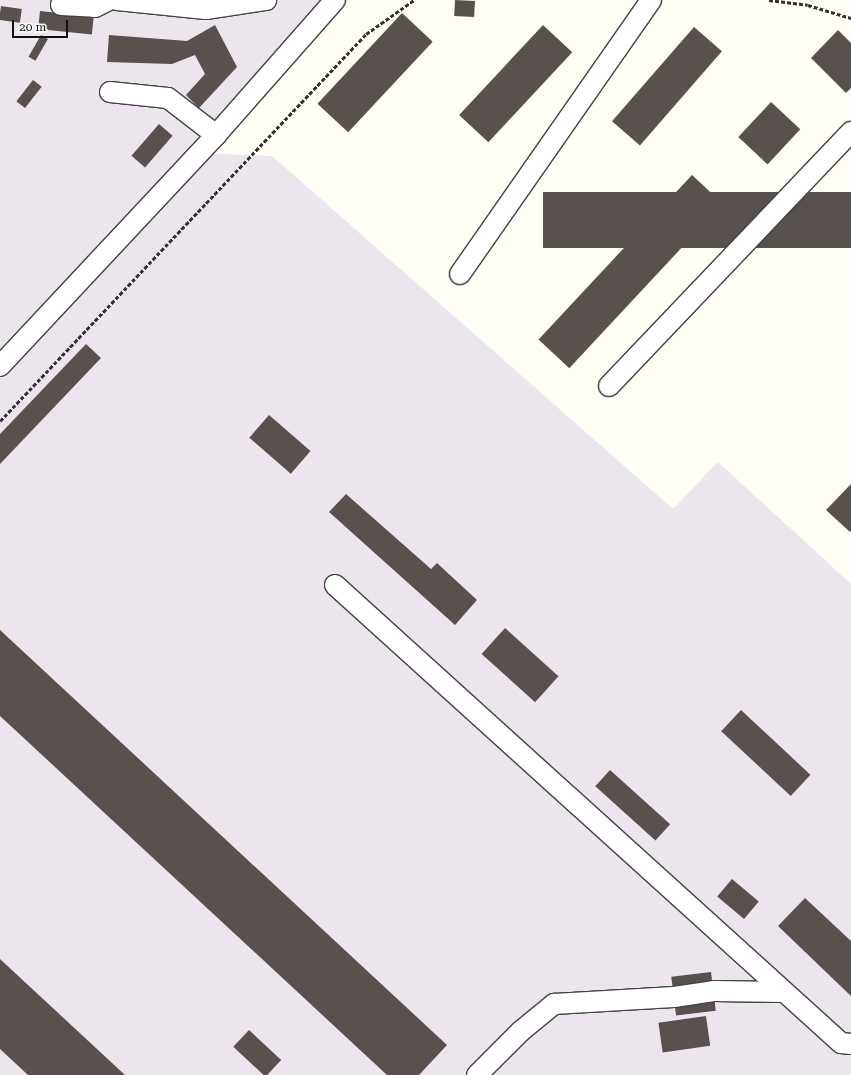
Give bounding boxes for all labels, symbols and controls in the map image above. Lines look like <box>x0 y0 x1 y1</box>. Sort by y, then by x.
scale bar <box>14 12 70 38</box>
text: 20 m <box>19 20 46 34</box>

